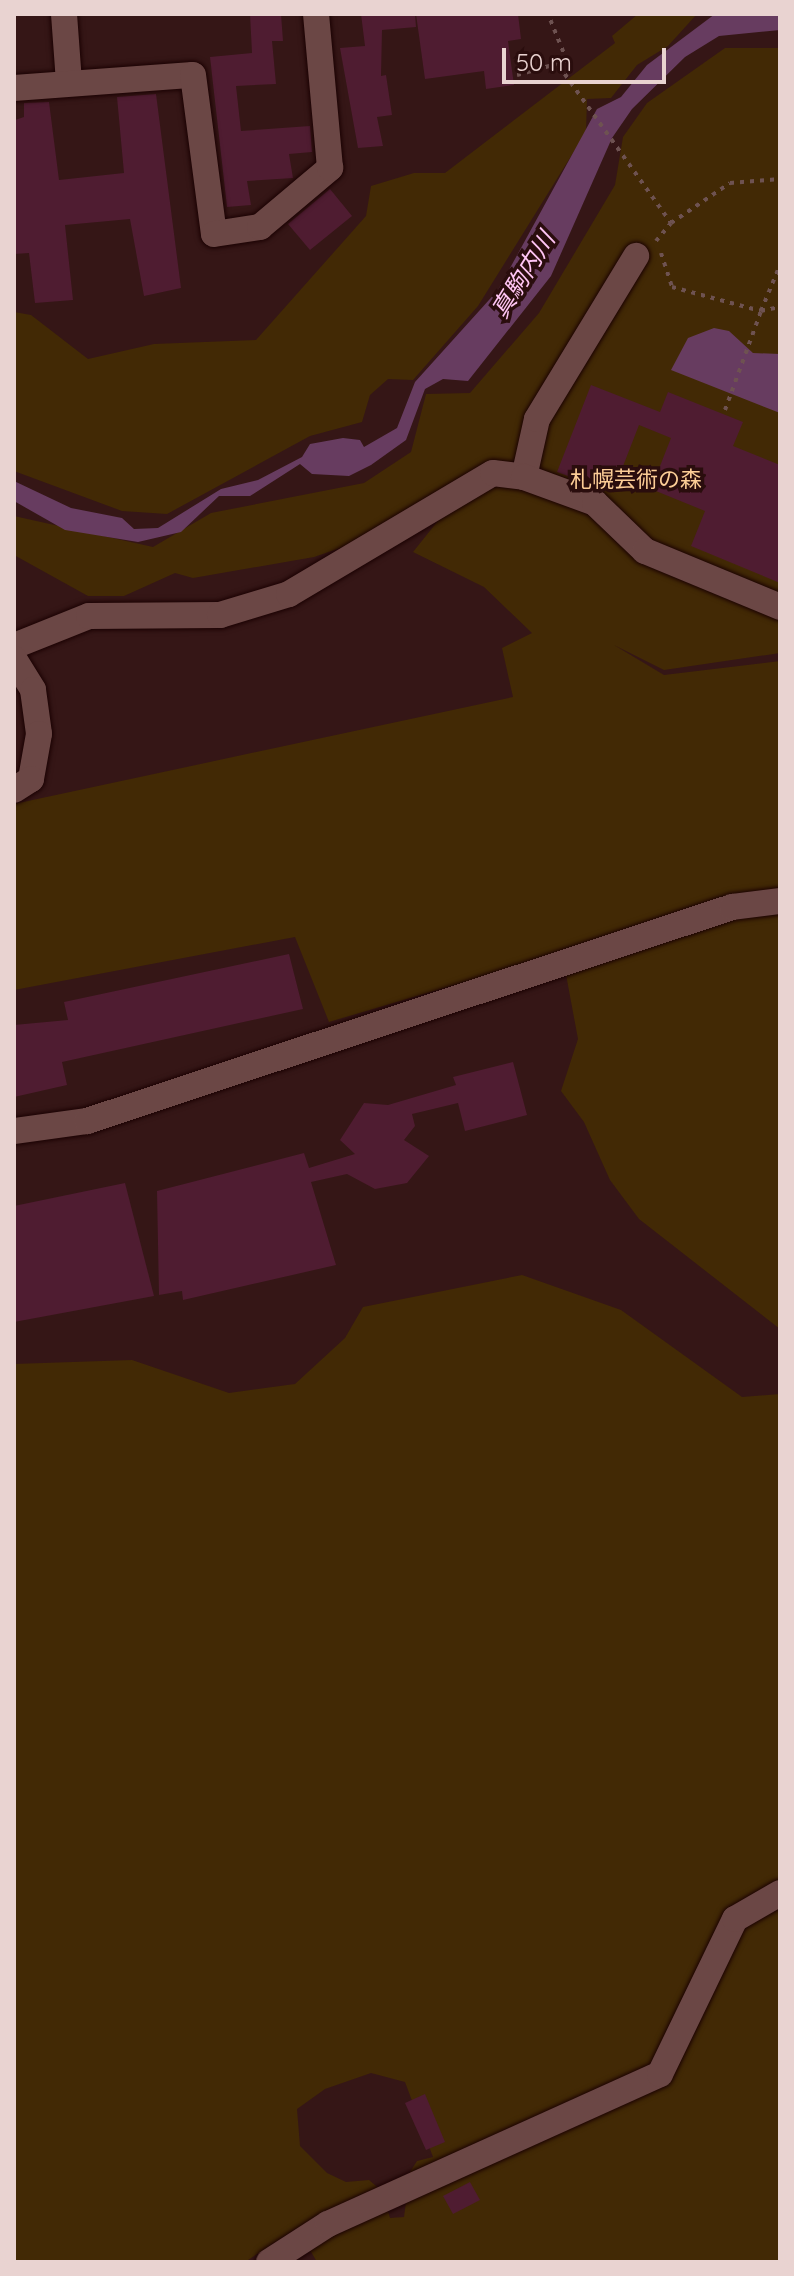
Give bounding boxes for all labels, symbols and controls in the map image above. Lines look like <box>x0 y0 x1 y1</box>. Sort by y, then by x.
scale bar <box>506 32 670 82</box>
text: 50 m <box>516 47 572 77</box>
water label: 真駒内川 <box>485 227 561 323</box>
park label: 札幌芸術の森 <box>570 467 702 493</box>

